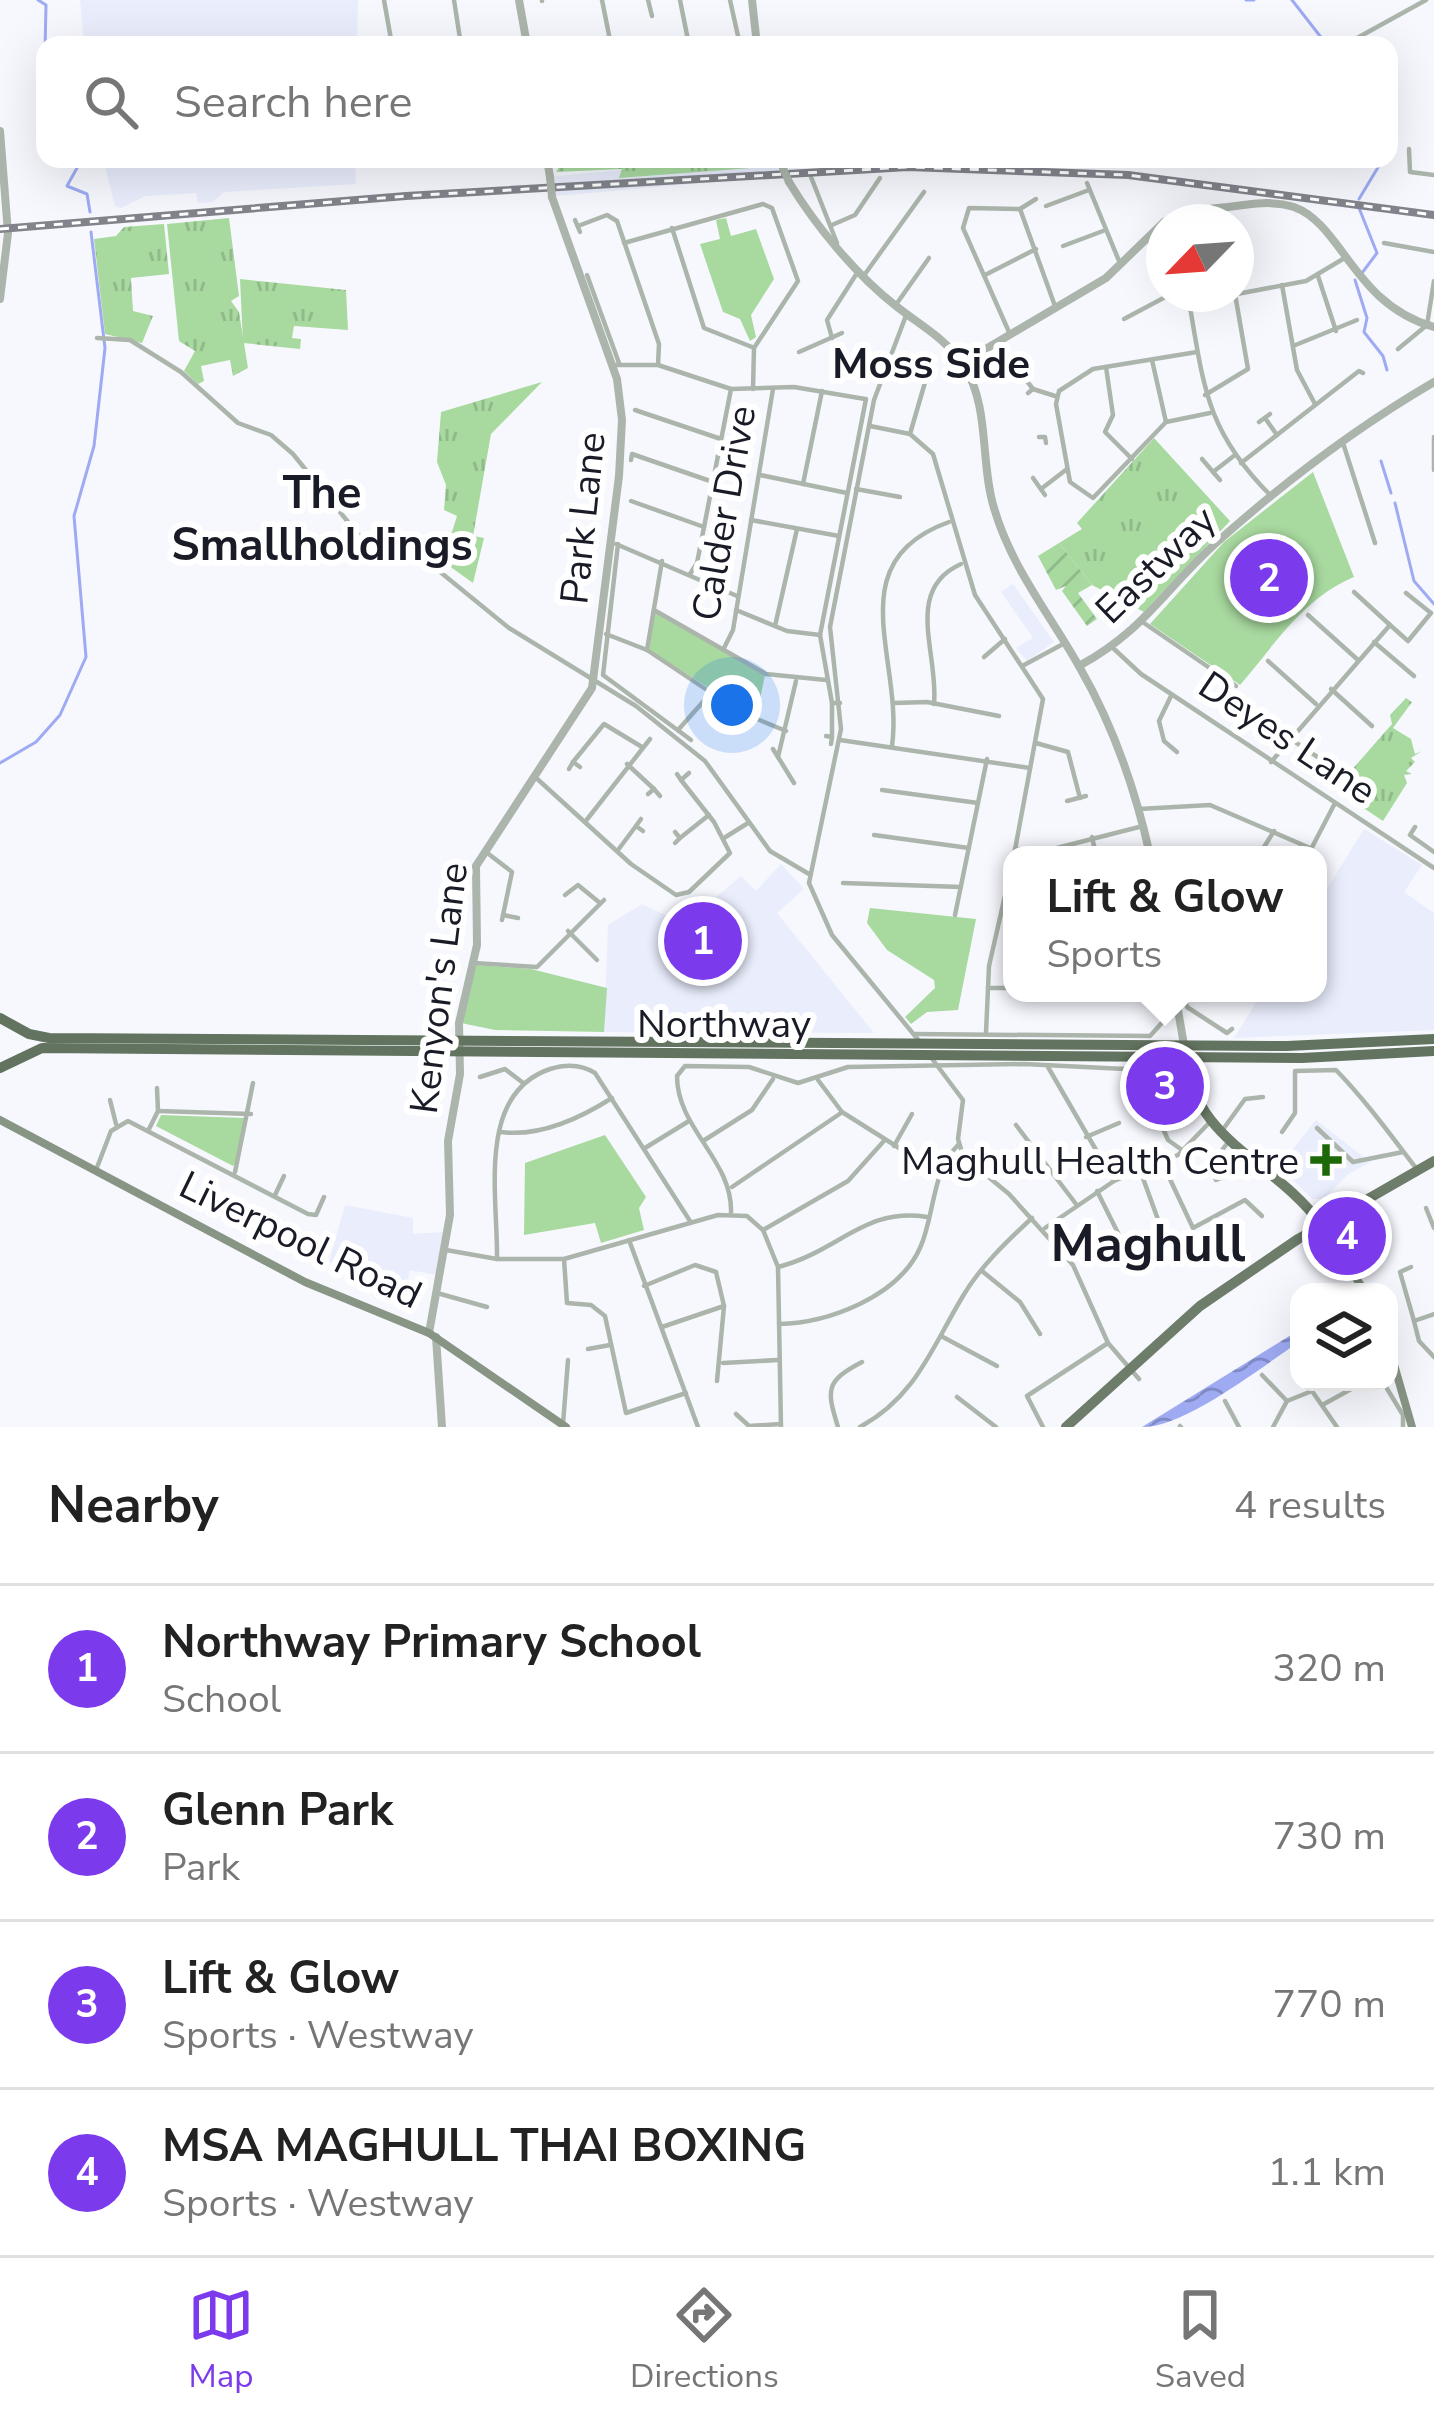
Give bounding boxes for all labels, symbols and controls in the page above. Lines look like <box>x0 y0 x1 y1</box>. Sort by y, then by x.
search box <box>36 36 1398 168</box>
icon: search <box>78 69 144 135</box>
text: Search here <box>174 72 413 133</box>
north arrow <box>1146 204 1254 312</box>
district label: Moss Side <box>832 336 1030 393</box>
street label: Calder Drive <box>679 402 769 625</box>
street label: Park Lane <box>548 430 619 607</box>
district label: The Smallholdings <box>171 463 473 576</box>
street label: Eastway <box>1084 494 1228 636</box>
pin: 2 <box>1230 533 1308 623</box>
street label: Deyes Lane <box>1188 659 1386 817</box>
your location <box>702 675 762 735</box>
popup <box>1003 846 1327 1002</box>
street label: Kenyon's Lane <box>398 860 481 1117</box>
text: Lift & Glow <box>1046 867 1284 928</box>
pin: 1 <box>664 896 742 986</box>
text: Sports <box>1046 928 1162 981</box>
street label: Northway <box>637 998 811 1051</box>
pin: 3 <box>1126 1041 1204 1131</box>
place label: Maghull Health Centre <box>901 1135 1299 1188</box>
marker: Maghull Health Centre <box>1310 1144 1342 1176</box>
street label: Liverpool Road <box>170 1159 430 1322</box>
pin: 4 <box>1308 1191 1386 1281</box>
district label: Maghull <box>1051 1209 1245 1279</box>
map controls <box>1290 1283 1398 1391</box>
button: layers <box>1290 1283 1398 1391</box>
text: Nearby <box>48 1470 219 1540</box>
text: 4 results <box>1234 1479 1386 1532</box>
text: Northway Primary School <box>162 1612 701 1673</box>
text: 1 <box>75 1642 99 1695</box>
text: 320 m <box>1272 1642 1386 1695</box>
text: School <box>162 1673 281 1726</box>
text: Glenn Park <box>162 1780 393 1841</box>
text: 2 <box>75 1810 99 1863</box>
text: 730 m <box>1272 1810 1386 1863</box>
text: Park <box>162 1841 240 1894</box>
text: Lift & Glow <box>162 1948 399 2009</box>
text: 3 <box>75 1978 99 2031</box>
text: 770 m <box>1272 1978 1386 2031</box>
text: Sports · Westway <box>162 2009 474 2062</box>
text: MSA MAGHULL THAI BOXING <box>162 2116 806 2177</box>
text: 4 <box>75 2146 99 2199</box>
text: 1.1 km <box>1267 2146 1386 2199</box>
text: Sports · Westway <box>162 2177 474 2230</box>
tab: Map <box>188 2282 254 2399</box>
tab: Directions <box>630 2282 779 2399</box>
tab: Saved <box>1155 2282 1246 2399</box>

